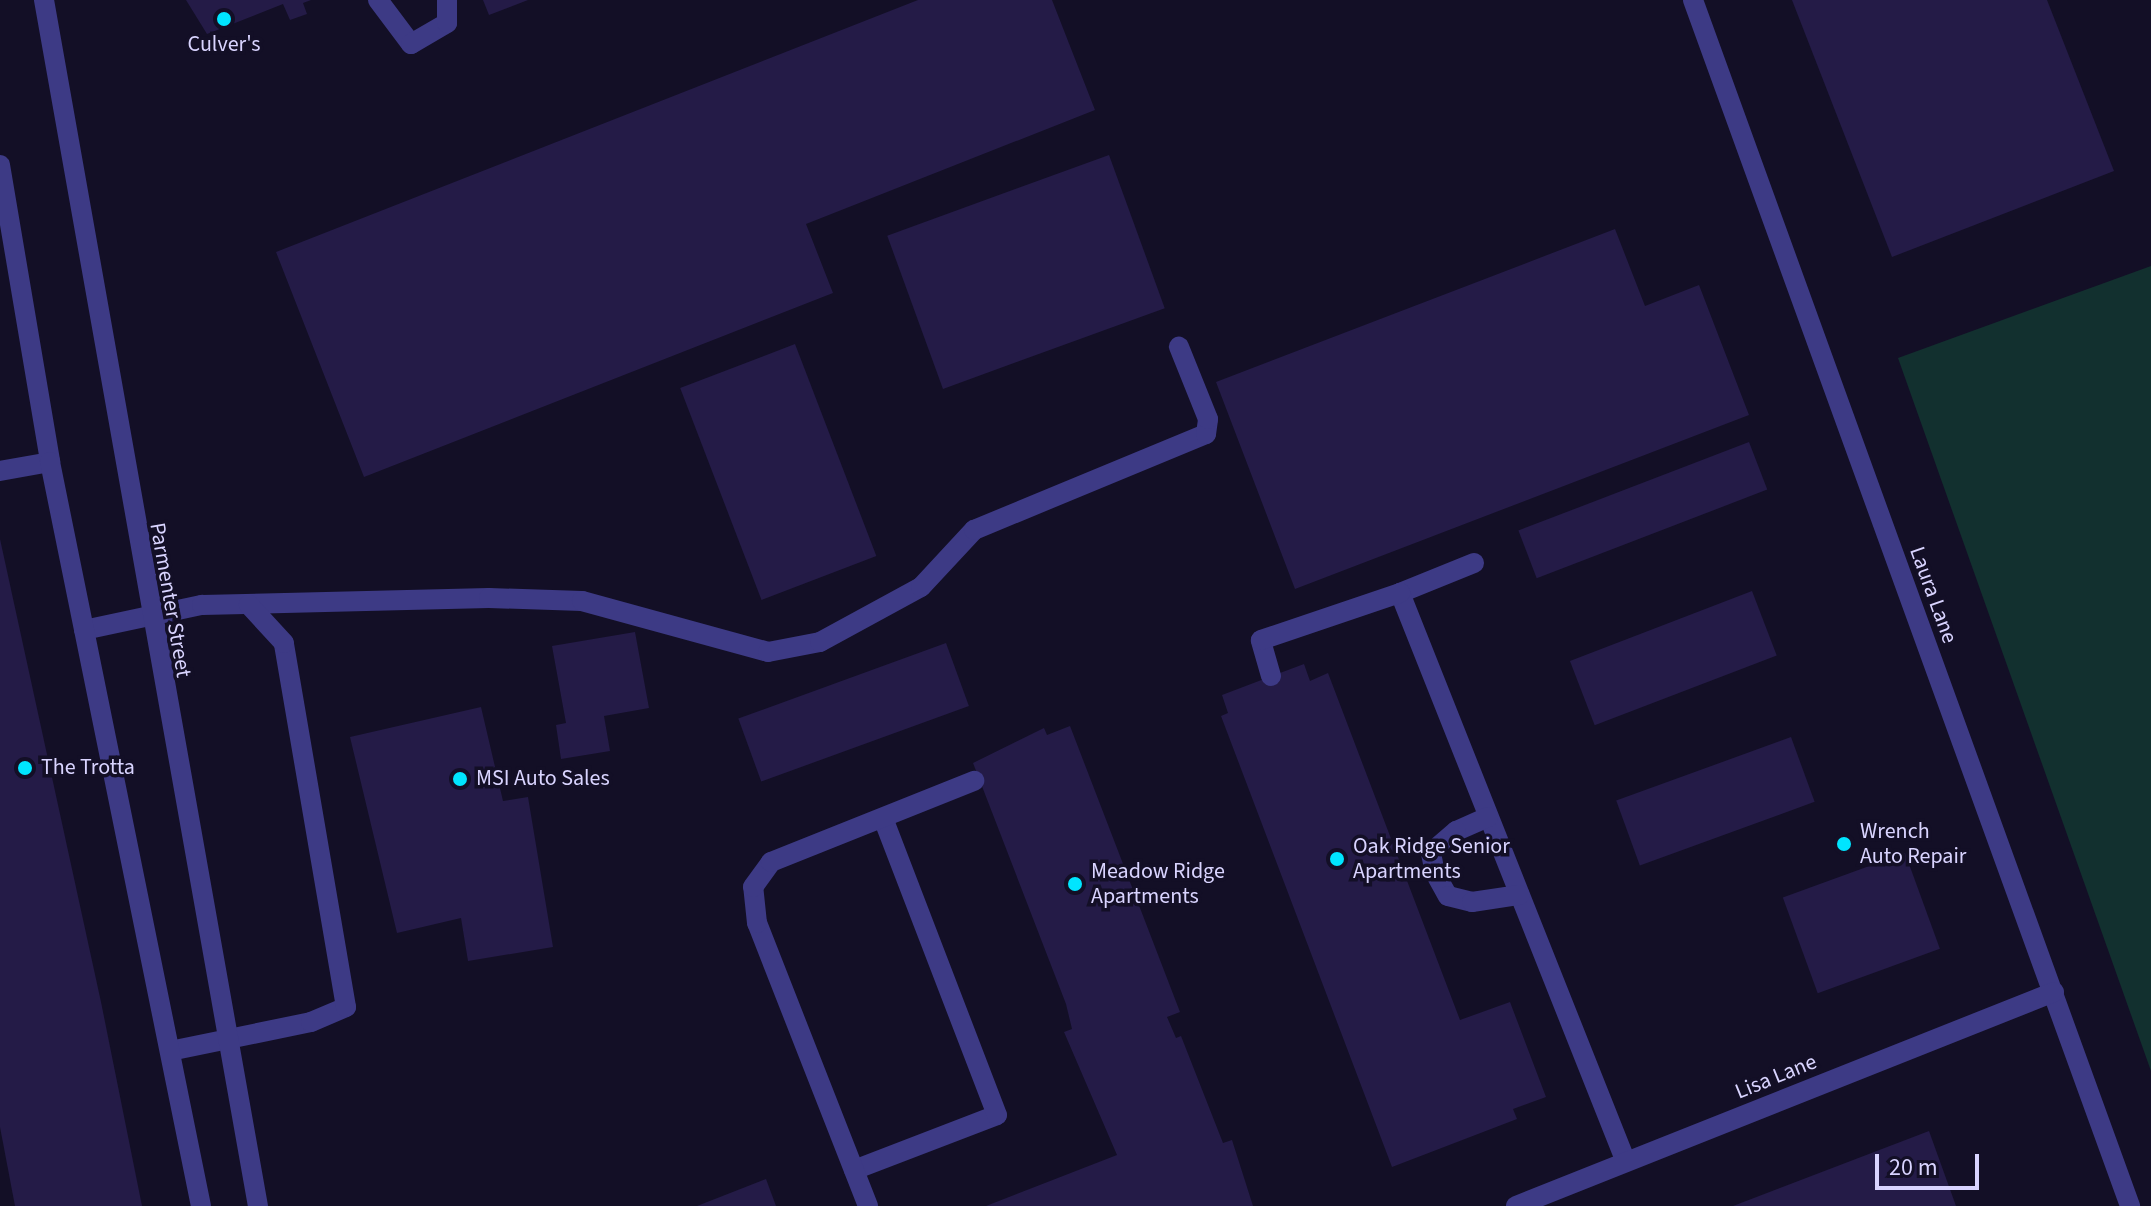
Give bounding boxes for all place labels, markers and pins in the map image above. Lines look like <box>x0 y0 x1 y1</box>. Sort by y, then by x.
marker: Culver's <box>215 10 233 28</box>
place label: Culver's <box>188 32 260 58</box>
place label: The Trotta <box>41 755 135 781</box>
marker: The Trotta <box>16 759 34 777</box>
place label: MSI Auto Sales <box>476 766 610 792</box>
marker: MSI Auto Sales <box>451 770 469 788</box>
place label: Wrench Auto Repair <box>1860 818 1966 870</box>
place label: Oak Ridge Senior Apartments <box>1353 833 1510 884</box>
marker: Wrench Auto Repair <box>1835 835 1853 853</box>
marker: Oak Ridge Senior Apartments <box>1328 850 1346 868</box>
place label: Meadow Ridge Apartments <box>1091 858 1225 910</box>
marker: Meadow Ridge Apartments <box>1066 875 1084 893</box>

